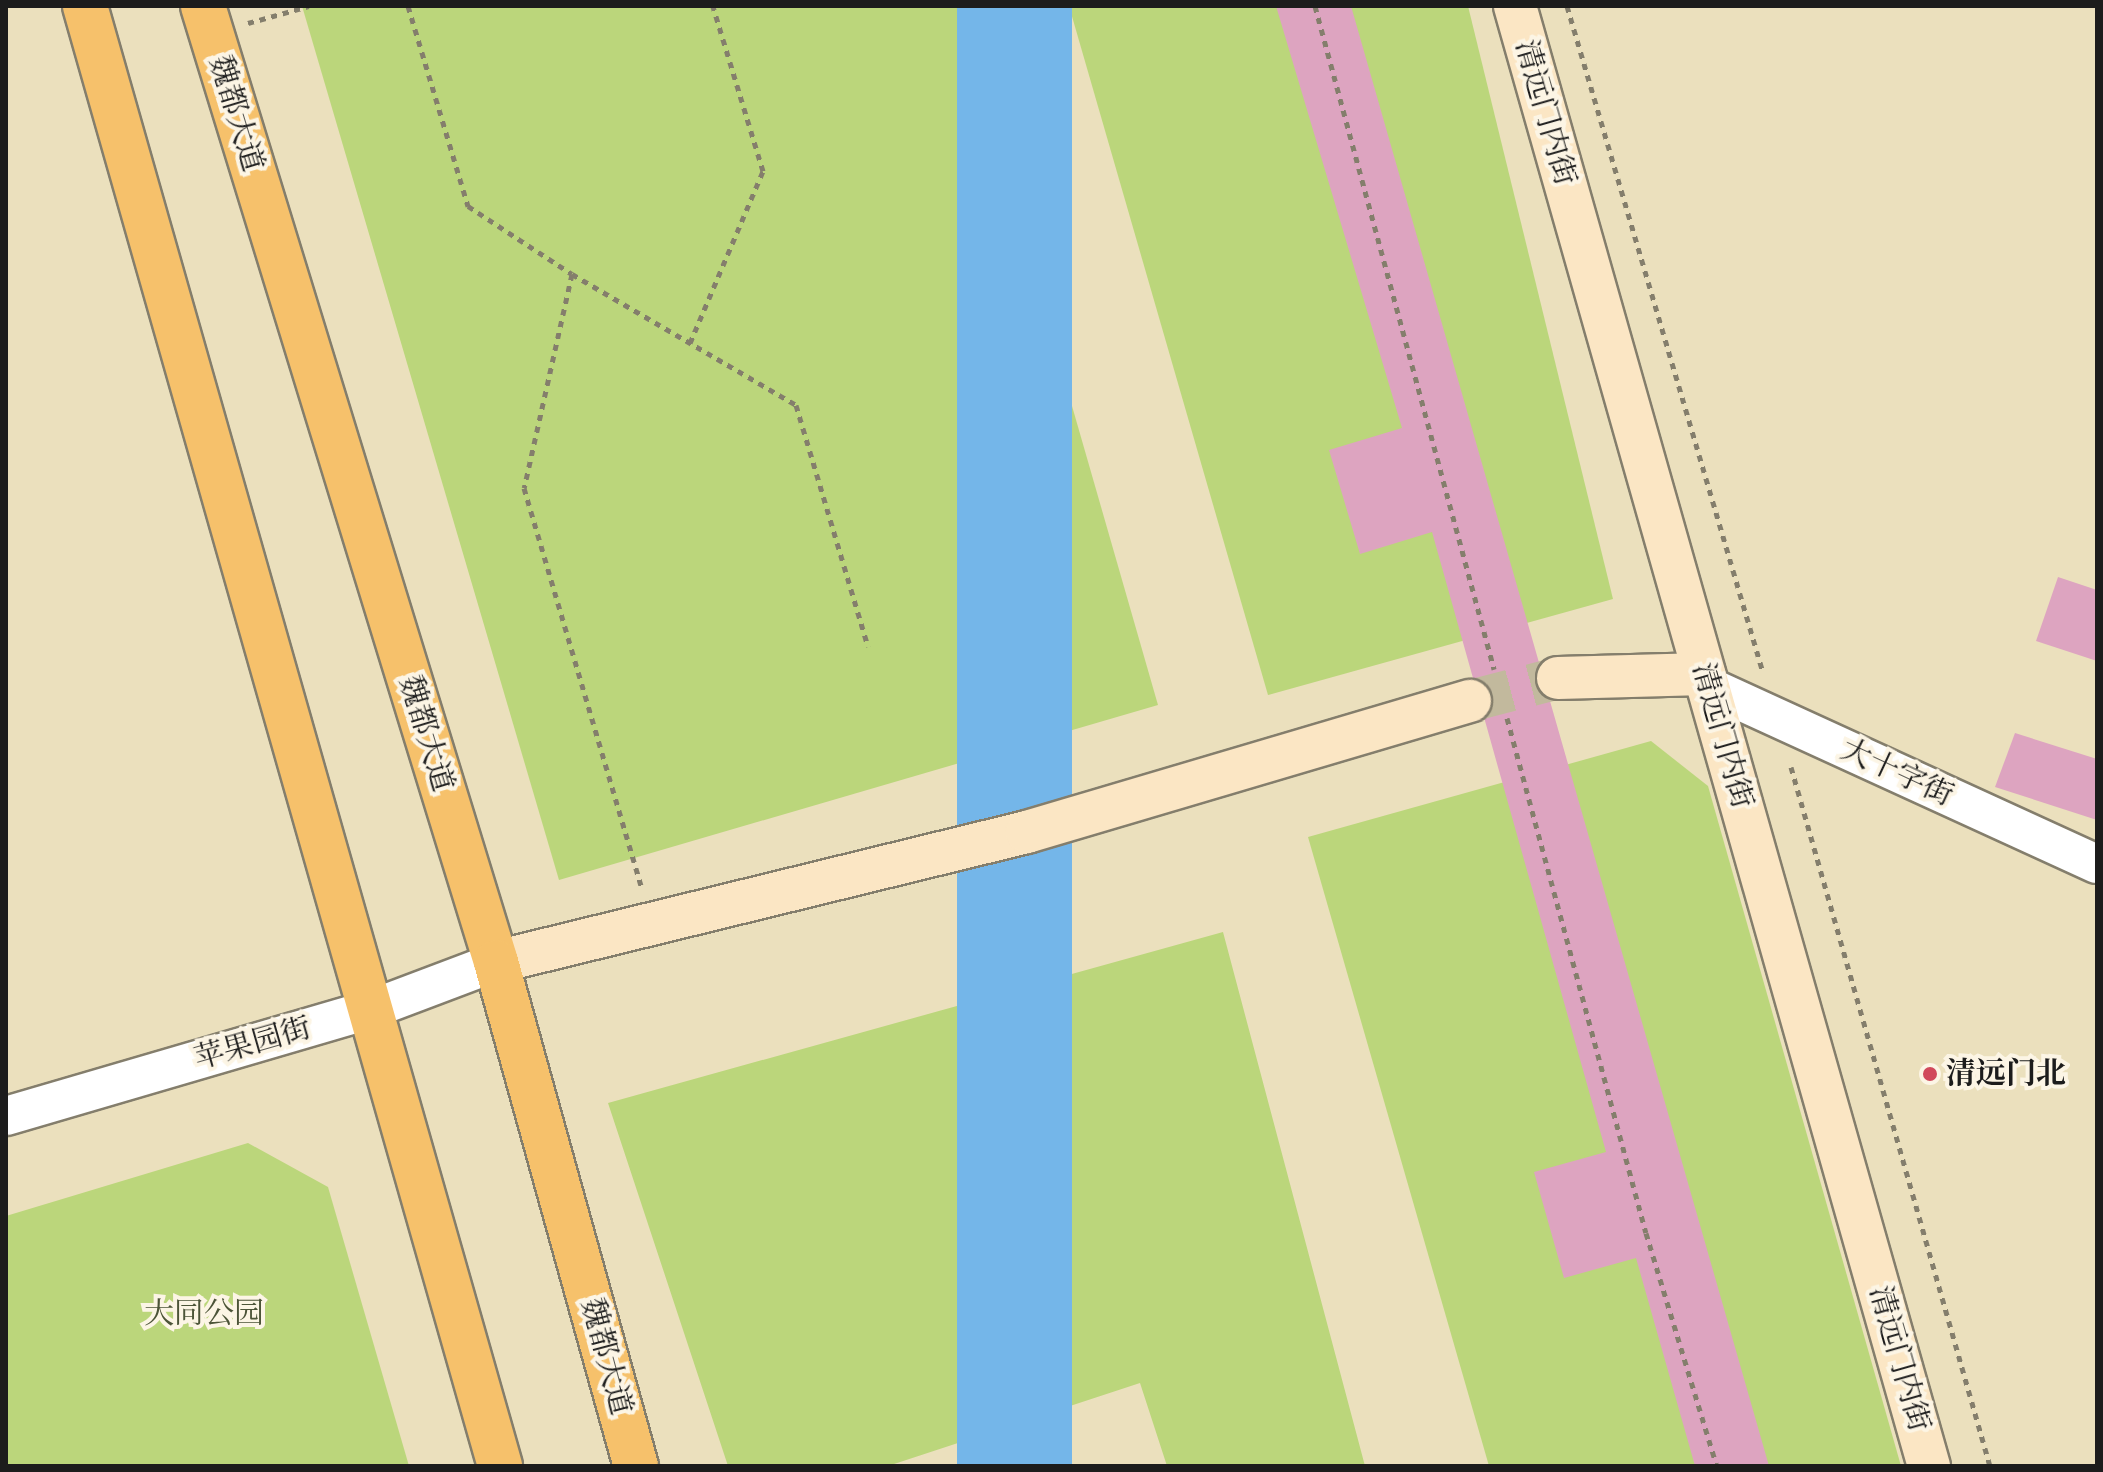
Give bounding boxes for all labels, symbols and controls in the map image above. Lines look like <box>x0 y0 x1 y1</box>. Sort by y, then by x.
street label: 清远门内街 <box>1507 36 1583 190</box>
street label: 魏都大道 <box>201 51 271 177</box>
street label: 清远门内街 <box>1684 659 1760 813</box>
street label: 魏都大道 <box>391 671 461 797</box>
street label: 大十字街 <box>1835 731 1959 815</box>
street label: 苹果园街 <box>190 1010 316 1078</box>
place label: 清远门北 <box>1946 1056 2066 1092</box>
marker: 清远门北 <box>1921 1065 1939 1083</box>
street label: 清远门内街 <box>1861 1282 1937 1436</box>
street label: 魏都大道 <box>573 1294 639 1420</box>
park label: 大同公园 <box>144 1296 264 1332</box>

